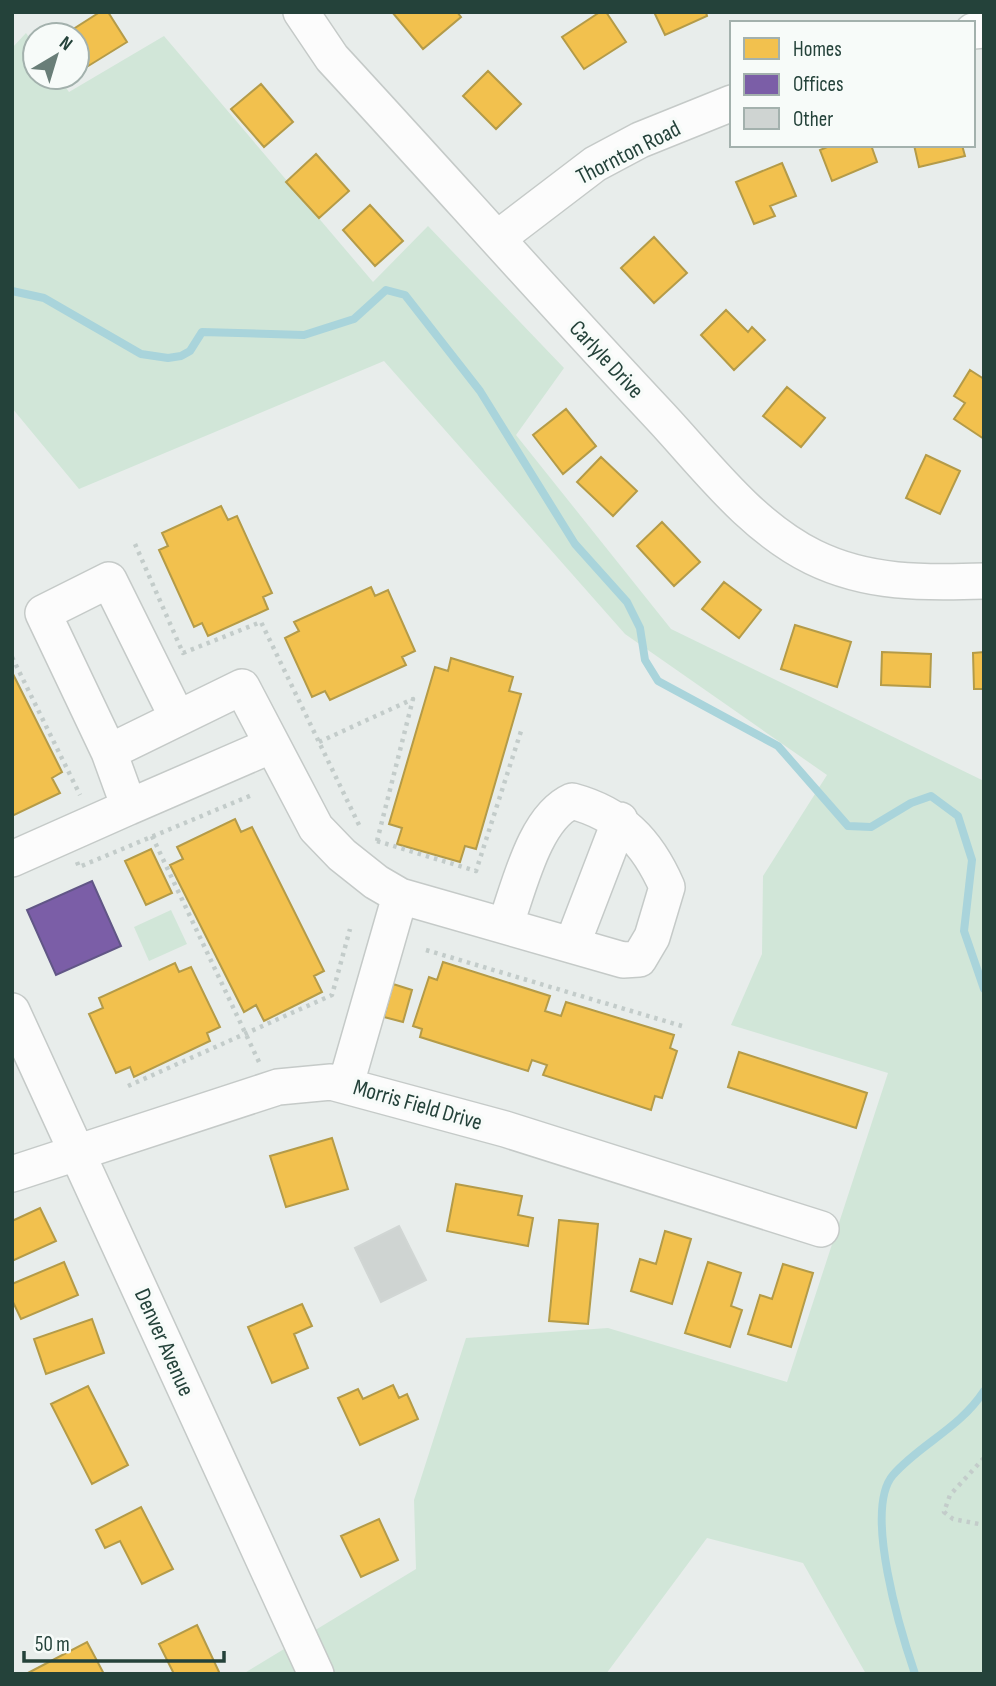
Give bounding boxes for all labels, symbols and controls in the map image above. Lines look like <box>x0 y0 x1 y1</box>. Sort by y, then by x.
north arrow <box>21 21 91 91</box>
legend <box>730 21 975 147</box>
text: N <box>54 32 77 56</box>
text: Homes <box>793 37 842 62</box>
text: Offices <box>793 72 844 97</box>
text: Other <box>793 107 833 132</box>
street label: Thornton Road <box>572 115 685 191</box>
street label: Carlyle Drive <box>563 315 649 405</box>
street label: Morris Field Drive <box>350 1073 485 1137</box>
street label: Denver Avenue <box>128 1284 200 1401</box>
scale bar <box>24 1620 224 1664</box>
text: 50 m <box>35 1632 70 1657</box>

